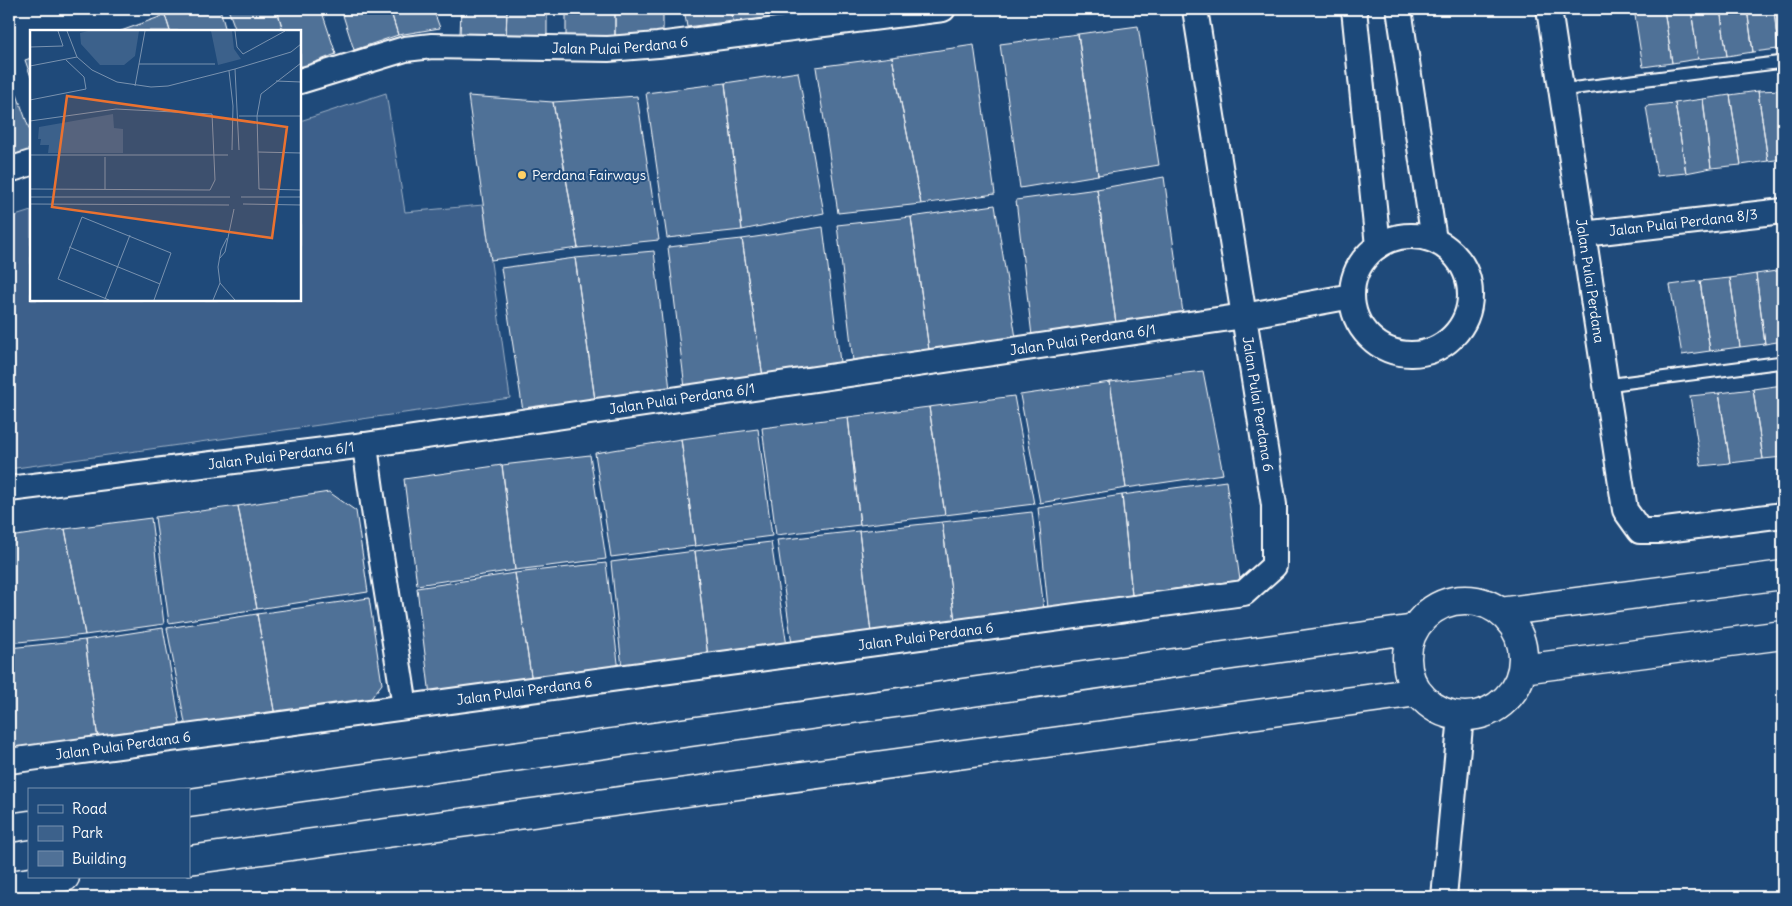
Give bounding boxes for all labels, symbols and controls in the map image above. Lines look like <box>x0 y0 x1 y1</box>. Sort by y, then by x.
inset map <box>30 30 301 301</box>
street label: Jalan Pulai Perdana 6 <box>552 32 689 58</box>
place label: Perdana Fairways <box>532 166 646 184</box>
marker: Perdana Fairways <box>516 169 528 181</box>
street label: Jalan Pulai Perdana 8/3 <box>1608 205 1759 240</box>
street label: Jalan Pulai Perdana <box>1572 218 1609 344</box>
street label: Jalan Pulai Perdana 6/1 <box>1008 320 1157 359</box>
street label: Jalan Pulai Perdana 6 <box>1238 335 1278 473</box>
street label: Jalan Pulai Perdana 6/1 <box>608 379 756 418</box>
street label: Jalan Pulai Perdana 6/1 <box>207 437 355 473</box>
street label: Jalan Pulai Perdana 6 <box>857 618 994 654</box>
street label: Jalan Pulai Perdana 6 <box>455 673 593 709</box>
street label: Jalan Pulai Perdana 6 <box>54 727 192 764</box>
legend <box>28 788 190 878</box>
text: Road <box>72 799 107 818</box>
text: Park <box>72 823 103 842</box>
text: Building <box>72 849 127 868</box>

